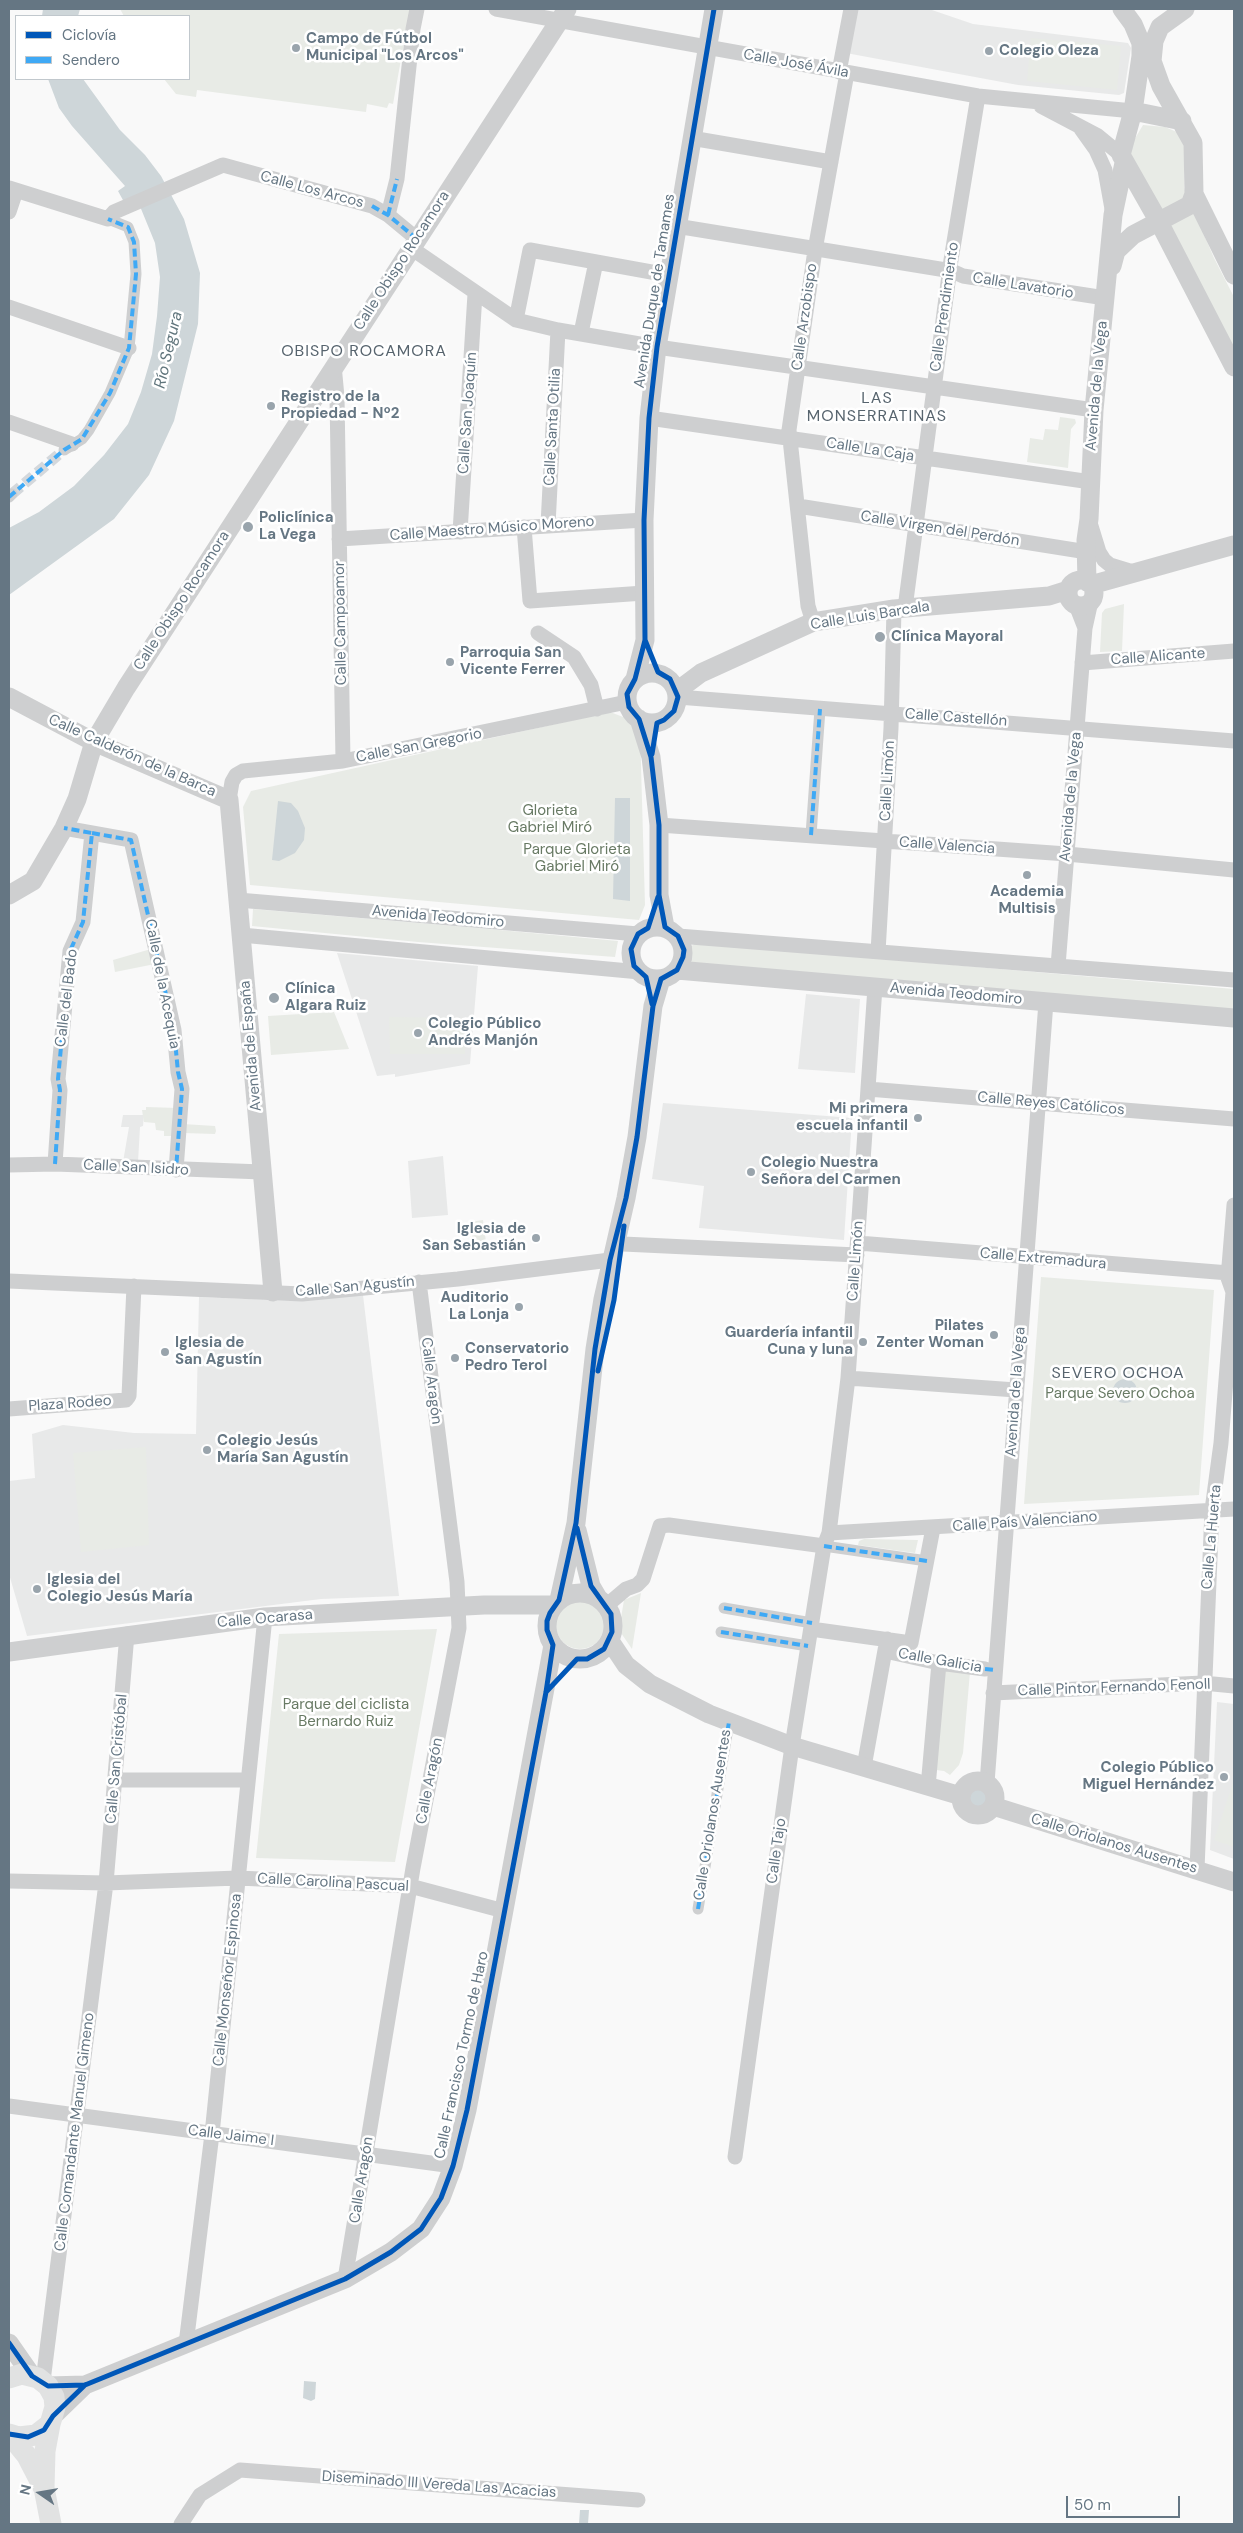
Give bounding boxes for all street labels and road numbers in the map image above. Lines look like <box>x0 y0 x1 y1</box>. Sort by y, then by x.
street label: Calle José Ávila <box>742 46 850 82</box>
street label: Calle Los Arcos <box>258 168 366 212</box>
street label: Calle Obispo Rocamora <box>350 188 454 334</box>
street label: Avenida Duque de Tamames <box>631 192 679 390</box>
street label: Calle Prendimiento <box>927 241 963 373</box>
street label: Calle Arzobispo <box>789 262 821 372</box>
street label: Calle Lavatorio <box>971 269 1075 303</box>
street label: Avenida de la Vega <box>1082 320 1112 452</box>
street label: Calle San Joaquín <box>455 351 481 475</box>
street label: Calle Santa Otilia <box>541 368 565 486</box>
street label: Calle La Caja <box>825 434 915 466</box>
street label: Calle Virgen del Perdón <box>859 508 1021 550</box>
street label: Calle Maestro Músico Moreno <box>389 513 595 545</box>
street label: Calle Obispo Rocamora <box>130 528 234 674</box>
street label: Calle Campoamor <box>331 561 351 685</box>
street label: Calle Luis Barcala <box>809 598 931 634</box>
street label: Calle Alicante <box>1110 645 1206 669</box>
street label: Calle Castellón <box>904 705 1008 731</box>
street label: Calle Calderón de la Barca <box>45 711 219 801</box>
street label: Calle San Gregorio <box>355 725 483 767</box>
street label: Avenida de la Vega <box>1056 731 1086 863</box>
street label: Calle Limón <box>877 740 899 822</box>
street label: Calle Valencia <box>898 834 996 858</box>
street label: Avenida Teodomiro <box>371 902 505 932</box>
street label: Calle de la Acequia <box>141 918 183 1050</box>
street label: Calle del Bado <box>52 948 82 1048</box>
street label: Avenida Teodomiro <box>889 979 1023 1009</box>
street label: Avenida de España <box>236 980 266 1112</box>
street label: Calle Reyes Católicos <box>977 1089 1125 1119</box>
street label: Calle San Isidro <box>83 1156 189 1180</box>
street label: Calle Limón <box>844 1220 868 1302</box>
street label: Calle Extremadura <box>979 1245 1107 1273</box>
street label: Calle San Agustín <box>295 1273 415 1301</box>
street label: Avenida de la Vega <box>1002 1326 1030 1458</box>
street label: Calle Aragón <box>417 1337 445 1425</box>
street label: Plaza Rodeo <box>28 1392 112 1416</box>
street label: Calle La Huerta <box>1198 1484 1226 1590</box>
street label: Calle País Valenciano <box>952 1508 1098 1536</box>
street label: Calle Ocarasa <box>216 1606 314 1632</box>
street label: Calle Galicia <box>897 1645 983 1677</box>
street label: Calle Pintor Fernando Fenoll <box>1017 1676 1211 1700</box>
street label: Calle San Cristóbal <box>102 1693 132 1825</box>
street label: Calle Oriolanos Ausentes <box>691 1728 735 1902</box>
street label: Calle Aragón <box>413 1736 447 1826</box>
street label: Calle Oriolanos Ausentes <box>1029 1810 1199 1878</box>
street label: Calle Tajo <box>763 1817 791 1885</box>
street label: Calle Carolina Pascual <box>257 1870 409 1896</box>
street label: Calle Monseñor Espinosa <box>210 1893 246 2067</box>
street label: Calle Francisco Tormo de Haro <box>431 1950 493 2160</box>
street label: Calle Comandante Manuel Gimeno <box>51 2012 99 2252</box>
street label: Calle Jaime I <box>187 2122 275 2150</box>
street label: Calle Aragón <box>346 2135 378 2225</box>
street label: Diseminado III Vereda Las Acacias <box>321 2468 557 2502</box>

